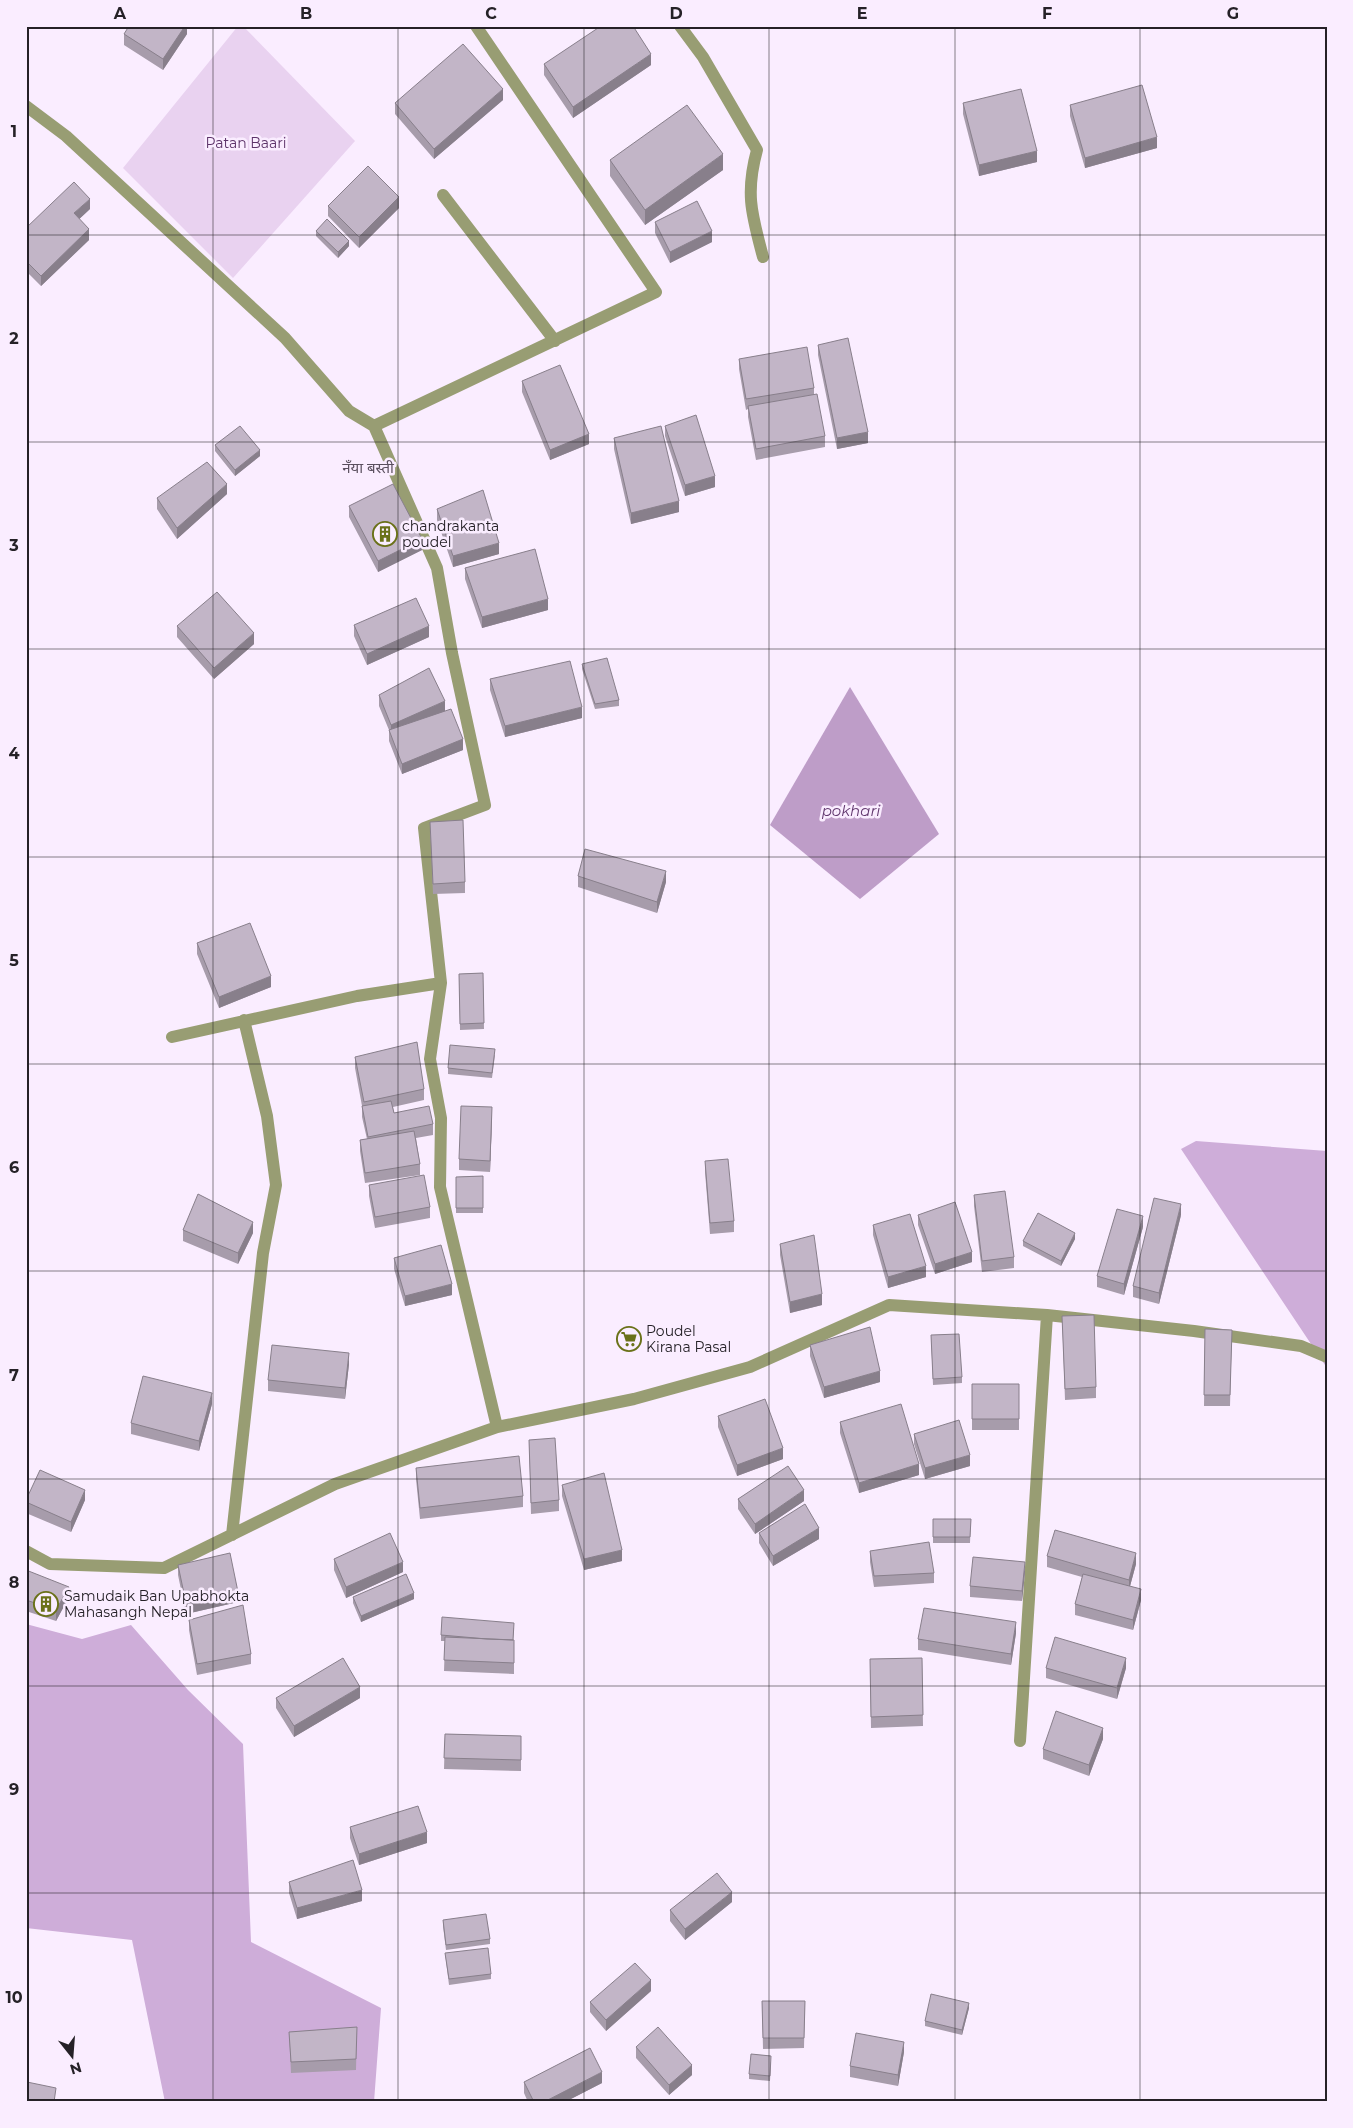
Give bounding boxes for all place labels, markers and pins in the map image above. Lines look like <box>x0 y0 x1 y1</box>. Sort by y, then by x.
place label: chandrakanta poudel <box>402 517 499 551</box>
building icon: chandrakanta poudel <box>372 521 398 547</box>
place label: Poudel Kirana Pasal <box>646 1322 731 1356</box>
supermarket icon: Poudel Kirana Pasal <box>616 1326 642 1352</box>
place label: Samudaik Ban Upabhokta Mahasangh Nepal <box>64 1587 249 1621</box>
building icon: Samudaik Ban Upabhokta Mahasangh Nepal <box>33 1591 59 1617</box>

